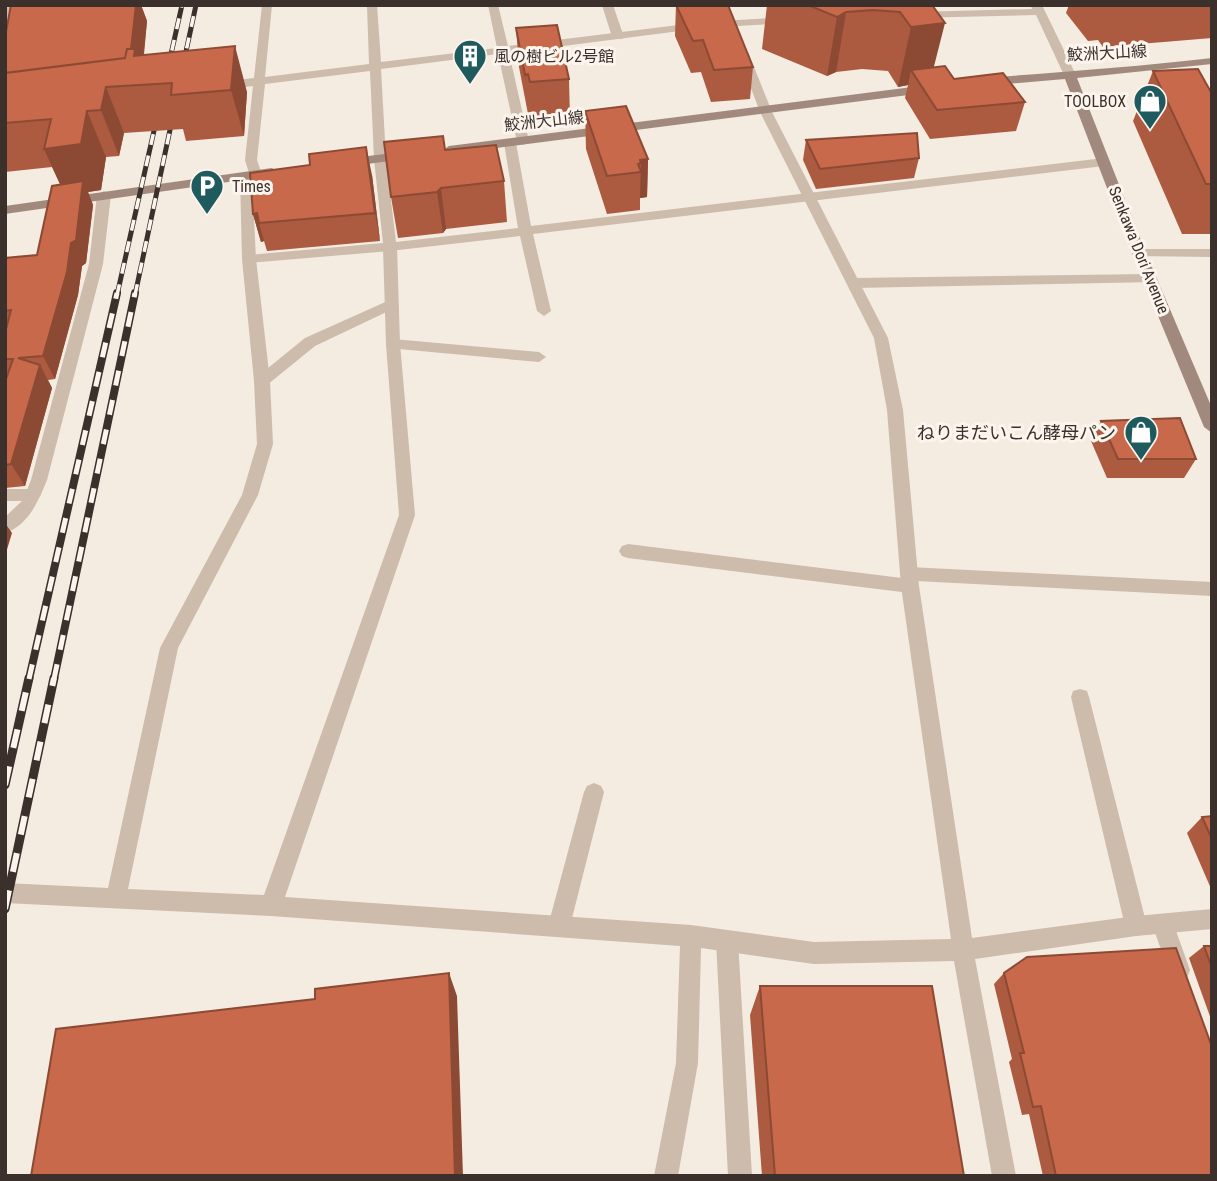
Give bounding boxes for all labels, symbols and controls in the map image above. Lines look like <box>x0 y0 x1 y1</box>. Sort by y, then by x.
building icon: 風の樹ビル2号館 <box>451 37 489 86</box>
street label: 鮫洲大山線 <box>1067 41 1147 65</box>
place label: 風の樹ビル2号館 <box>494 47 614 66</box>
shop icon: TOOLBOX <box>1131 82 1169 131</box>
place label: TOOLBOX <box>1064 92 1126 111</box>
street label: 鮫洲大山線 <box>503 107 585 135</box>
parking icon: Times <box>188 167 226 216</box>
place label: Times <box>232 177 271 196</box>
street label: Senkawa Dori Avenue <box>1105 184 1173 316</box>
shop icon: ねりまだいこん酵母パン <box>1122 413 1160 462</box>
place label: ねりまだいこん酵母パン <box>917 422 1116 443</box>

